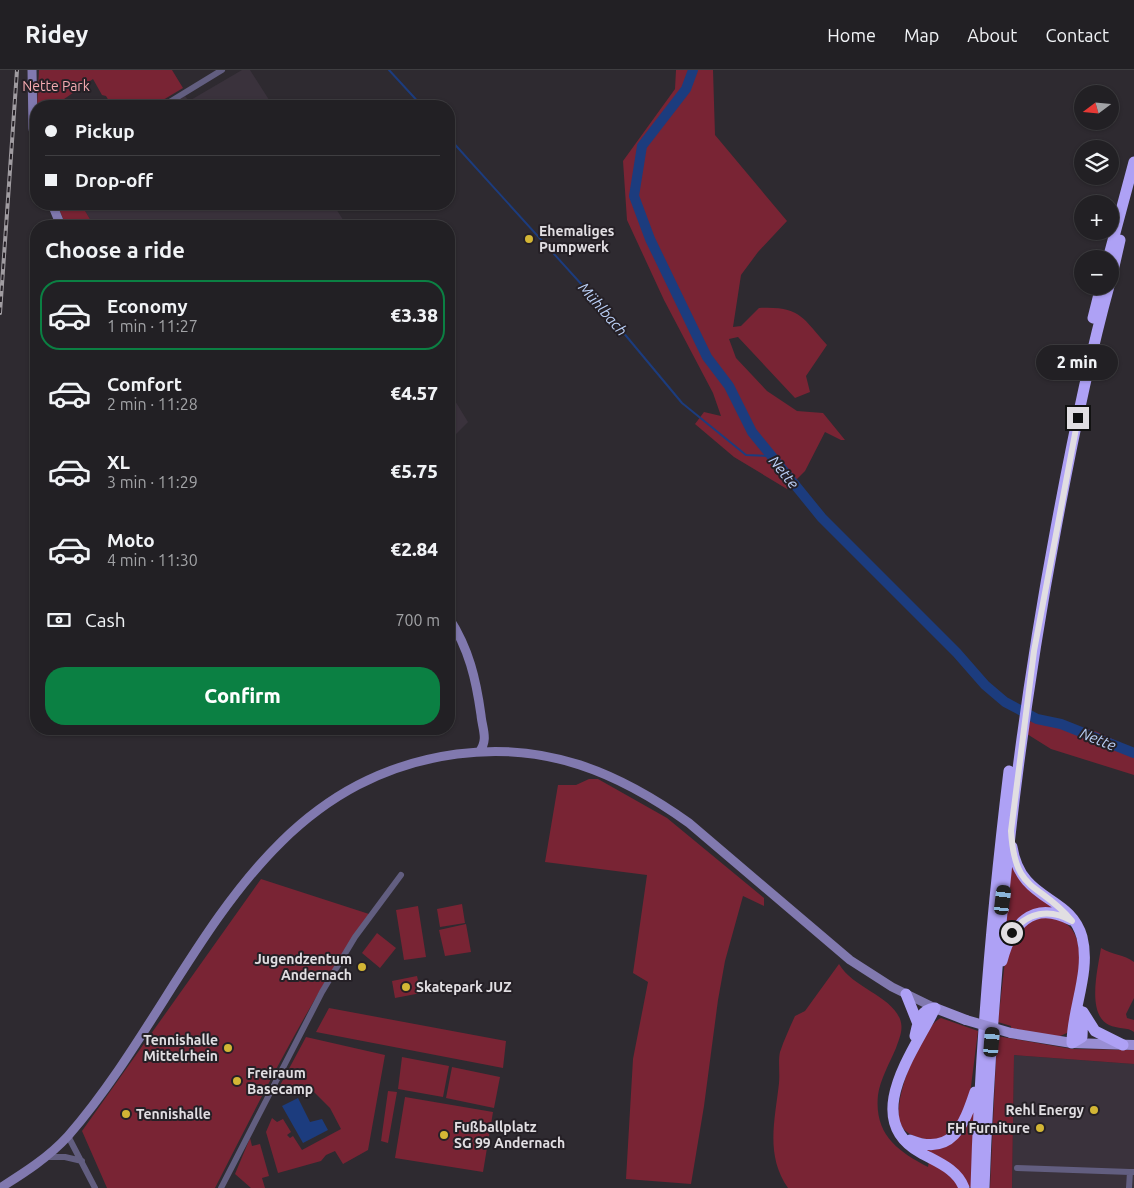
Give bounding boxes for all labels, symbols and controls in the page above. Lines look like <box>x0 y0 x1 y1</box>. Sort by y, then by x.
text: Ridey <box>25 21 88 48</box>
text: Home <box>827 25 876 45</box>
text: Map <box>904 25 939 45</box>
text: About <box>967 25 1017 45</box>
text: Contact <box>1045 25 1109 45</box>
park label: Nette Park <box>22 78 90 94</box>
north arrow <box>1074 85 1119 130</box>
map controls <box>1074 85 1119 295</box>
text: Pickup <box>75 120 135 142</box>
button: layers <box>1074 140 1119 185</box>
text: Drop-off <box>75 169 153 191</box>
button: + <box>1074 195 1119 240</box>
place label: Ehemaliges Pumpwerk <box>539 223 615 255</box>
marker: Ehemaliges Pumpwerk <box>523 233 535 245</box>
text: Choose a ride <box>45 237 185 262</box>
button: − <box>1074 250 1119 295</box>
water label: Mühlbach <box>575 279 631 339</box>
icon: car <box>47 293 92 338</box>
text: Economy <box>107 295 188 317</box>
text: €3.38 <box>390 304 438 326</box>
text: 1 min · 11:27 <box>107 317 198 335</box>
callout: 2 min <box>1037 346 1119 380</box>
text: 2 min <box>1057 353 1097 371</box>
icon: car <box>47 371 92 416</box>
text: Comfort <box>107 373 182 395</box>
text: €4.57 <box>390 382 438 404</box>
text: 2 min · 11:28 <box>107 395 198 413</box>
route end <box>1067 407 1089 429</box>
icon: car <box>47 449 92 494</box>
text: XL <box>107 451 130 473</box>
water label: Nette <box>766 452 803 492</box>
text: €5.75 <box>390 460 438 482</box>
text: 3 min · 11:29 <box>107 473 198 491</box>
icon: car <box>47 527 92 572</box>
text: Moto <box>107 529 155 551</box>
text: €2.84 <box>390 538 438 560</box>
text: 4 min · 11:30 <box>107 551 198 569</box>
icon: cash <box>45 606 73 634</box>
text: Cash <box>85 609 126 631</box>
text: 700 m <box>395 611 440 629</box>
button: Confirm <box>45 667 440 725</box>
water label: Nette <box>1078 724 1119 754</box>
car <box>993 884 1012 916</box>
route start <box>1001 922 1023 944</box>
place label: Jugendzentum Andernach <box>254 951 352 983</box>
marker: Jugendzentum Andernach <box>356 961 368 973</box>
place label: Skatepark JUZ <box>416 979 512 995</box>
marker: Skatepark JUZ <box>400 981 412 993</box>
car <box>983 1026 1000 1058</box>
place label: Tennishalle Mittelrhein <box>143 1032 218 1064</box>
marker: Tennishalle Mittelrhein <box>222 1042 234 1054</box>
place label: Freiraum Basecamp <box>247 1065 313 1097</box>
marker: Freiraum Basecamp <box>231 1075 243 1087</box>
place label: Rehl Energy <box>1006 1102 1085 1118</box>
marker: Rehl Energy <box>1088 1104 1100 1116</box>
place label: Tennishalle <box>136 1106 211 1122</box>
marker: Tennishalle <box>120 1108 132 1120</box>
place label: Fußballplatz SG 99 Andernach <box>454 1119 565 1151</box>
place label: FH Furniture <box>947 1120 1030 1136</box>
marker: FH Furniture <box>1034 1122 1046 1134</box>
marker: Fußballplatz SG 99 Andernach <box>438 1129 450 1141</box>

